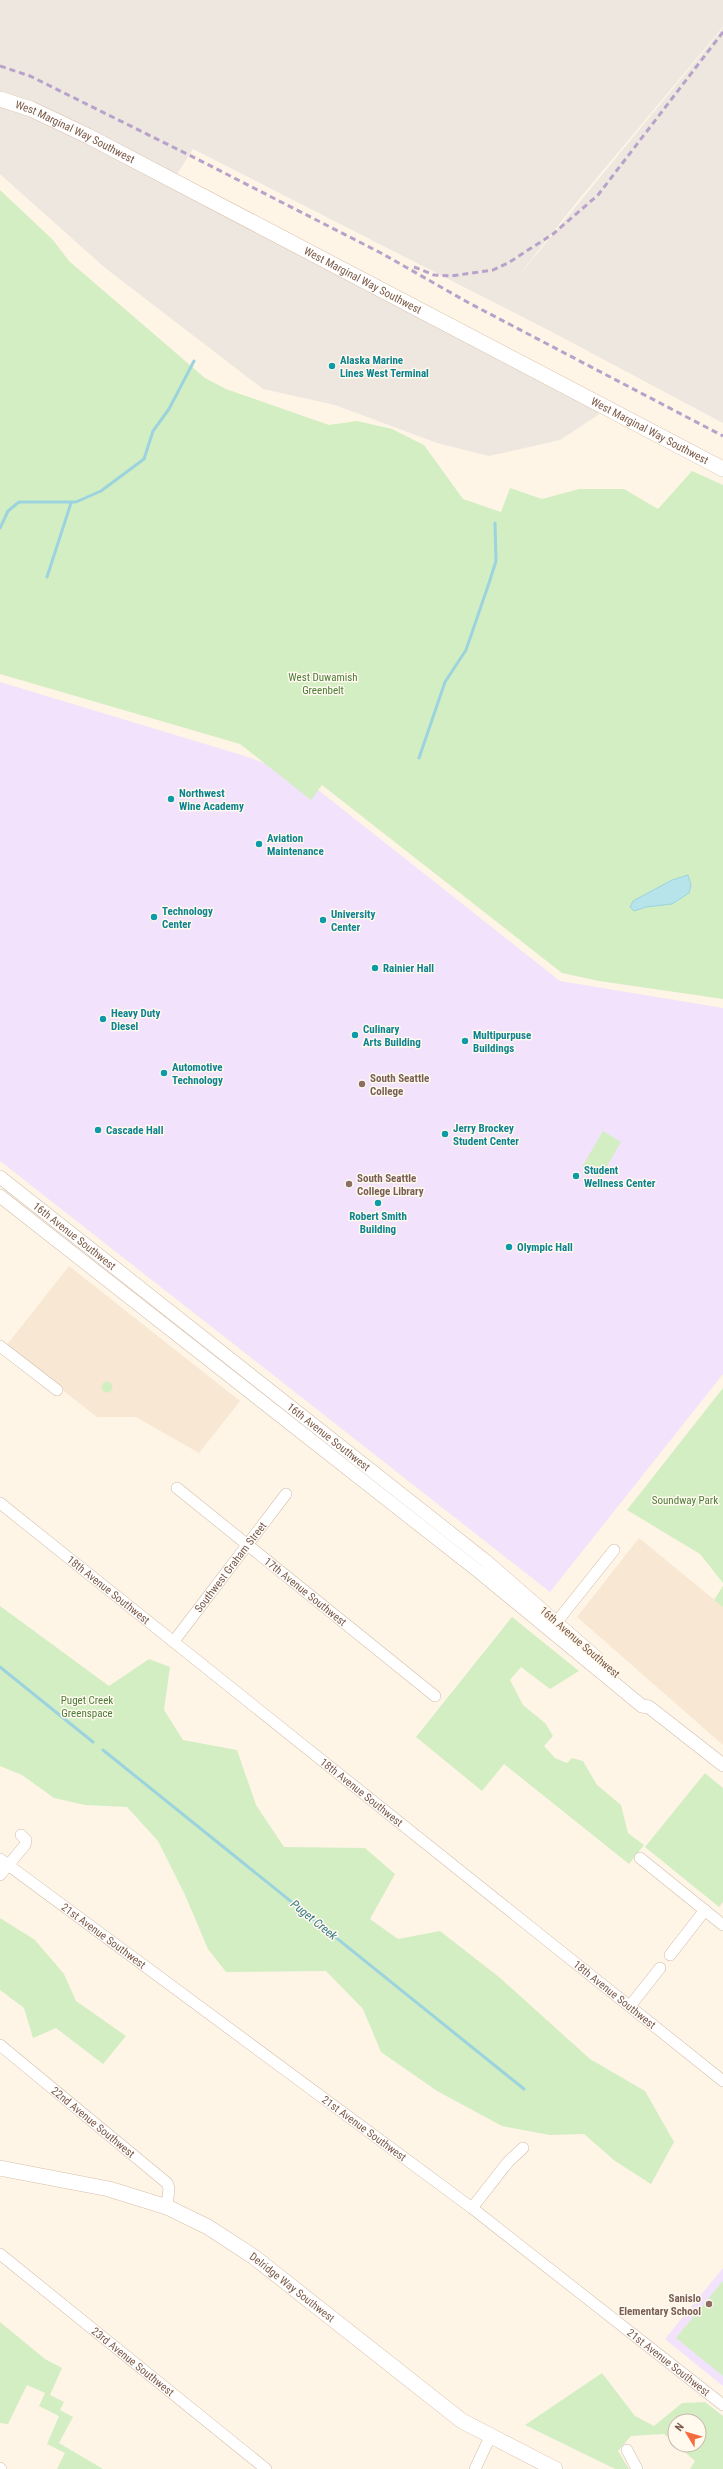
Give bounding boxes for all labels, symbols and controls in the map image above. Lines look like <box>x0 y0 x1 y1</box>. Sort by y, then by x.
street label: West Marginal Way Southwest <box>14 98 137 166</box>
street label: West Marginal Way Southwest <box>302 244 424 317</box>
place label: Alaska Marine Lines West Terminal <box>340 354 429 380</box>
marker: Alaska Marine Lines West Terminal <box>327 361 337 371</box>
street label: West Marginal Way Southwest <box>589 395 711 467</box>
park label: West Duwamish Greenbelt <box>288 671 358 697</box>
place label: Northwest Wine Academy <box>179 787 244 813</box>
marker: Northwest Wine Academy <box>166 794 176 804</box>
place label: Aviation Maintenance <box>267 832 324 858</box>
marker: Aviation Maintenance <box>254 839 264 849</box>
place label: Technology Center <box>162 905 213 931</box>
place label: University Center <box>331 908 375 934</box>
marker: Technology Center <box>149 912 159 922</box>
marker: University Center <box>318 915 328 925</box>
place label: Rainier Hall <box>383 962 434 975</box>
marker: Rainier Hall <box>370 963 380 973</box>
place label: Heavy Duty Diesel <box>111 1007 160 1033</box>
marker: Heavy Duty Diesel <box>98 1014 108 1024</box>
place label: Culinary Arts Building <box>363 1023 421 1049</box>
place label: Multipurpuse Buildings <box>473 1029 531 1055</box>
marker: Culinary Arts Building <box>350 1030 360 1040</box>
marker: Multipurpuse Buildings <box>460 1036 470 1046</box>
place label: Automotive Technology <box>172 1061 223 1087</box>
marker: Automotive Technology <box>159 1068 169 1078</box>
place label: South Seattle College <box>370 1072 429 1098</box>
marker: South Seattle College <box>357 1079 367 1089</box>
place label: Jerry Brockey Student Center <box>453 1122 519 1148</box>
place label: Cascade Hall <box>106 1124 164 1137</box>
marker: Cascade Hall <box>93 1125 103 1135</box>
marker: Jerry Brockey Student Center <box>440 1129 450 1139</box>
place label: Student Wellness Center <box>584 1164 656 1190</box>
marker: Student Wellness Center <box>571 1171 581 1181</box>
place label: South Seattle College Library <box>357 1172 424 1198</box>
marker: South Seattle College Library <box>344 1179 354 1189</box>
marker: Robert Smith Building <box>373 1198 383 1208</box>
street label: 16th Avenue Southwest <box>30 1200 118 1273</box>
place label: Robert Smith Building <box>349 1210 407 1236</box>
place label: Olympic Hall <box>517 1241 573 1254</box>
marker: Olympic Hall <box>504 1242 514 1252</box>
street label: 16th Avenue Southwest <box>284 1400 372 1474</box>
park label: Soundway Park <box>652 1494 718 1507</box>
street label: Southwest Graham Street <box>192 1519 269 1615</box>
street label: 18th Avenue Southwest <box>64 1553 152 1627</box>
street label: 17th Avenue Southwest <box>261 1555 349 1629</box>
street label: 16th Avenue Southwest <box>537 1604 622 1681</box>
park label: Puget Creek Greenspace <box>61 1694 113 1720</box>
street label: 18th Avenue Southwest <box>317 1756 405 1829</box>
water label: Puget Creek <box>288 1897 341 1943</box>
street label: 21st Avenue Southwest <box>59 1901 148 1972</box>
street label: 18th Avenue Southwest <box>571 1958 658 2032</box>
street label: 22nd Avenue Southwest <box>49 2084 137 2161</box>
street label: 21st Avenue Southwest <box>319 2093 409 2164</box>
street label: Delridge Way Southwest <box>247 2250 337 2325</box>
place label: Sanislo Elementary School <box>619 2292 702 2318</box>
marker: Sanislo Elementary School <box>704 2299 714 2309</box>
street label: 23rd Avenue Southwest <box>89 2325 176 2399</box>
street label: 21st Avenue Southwest <box>624 2326 712 2399</box>
north arrow <box>667 2413 707 2453</box>
text: N <box>672 2420 687 2434</box>

